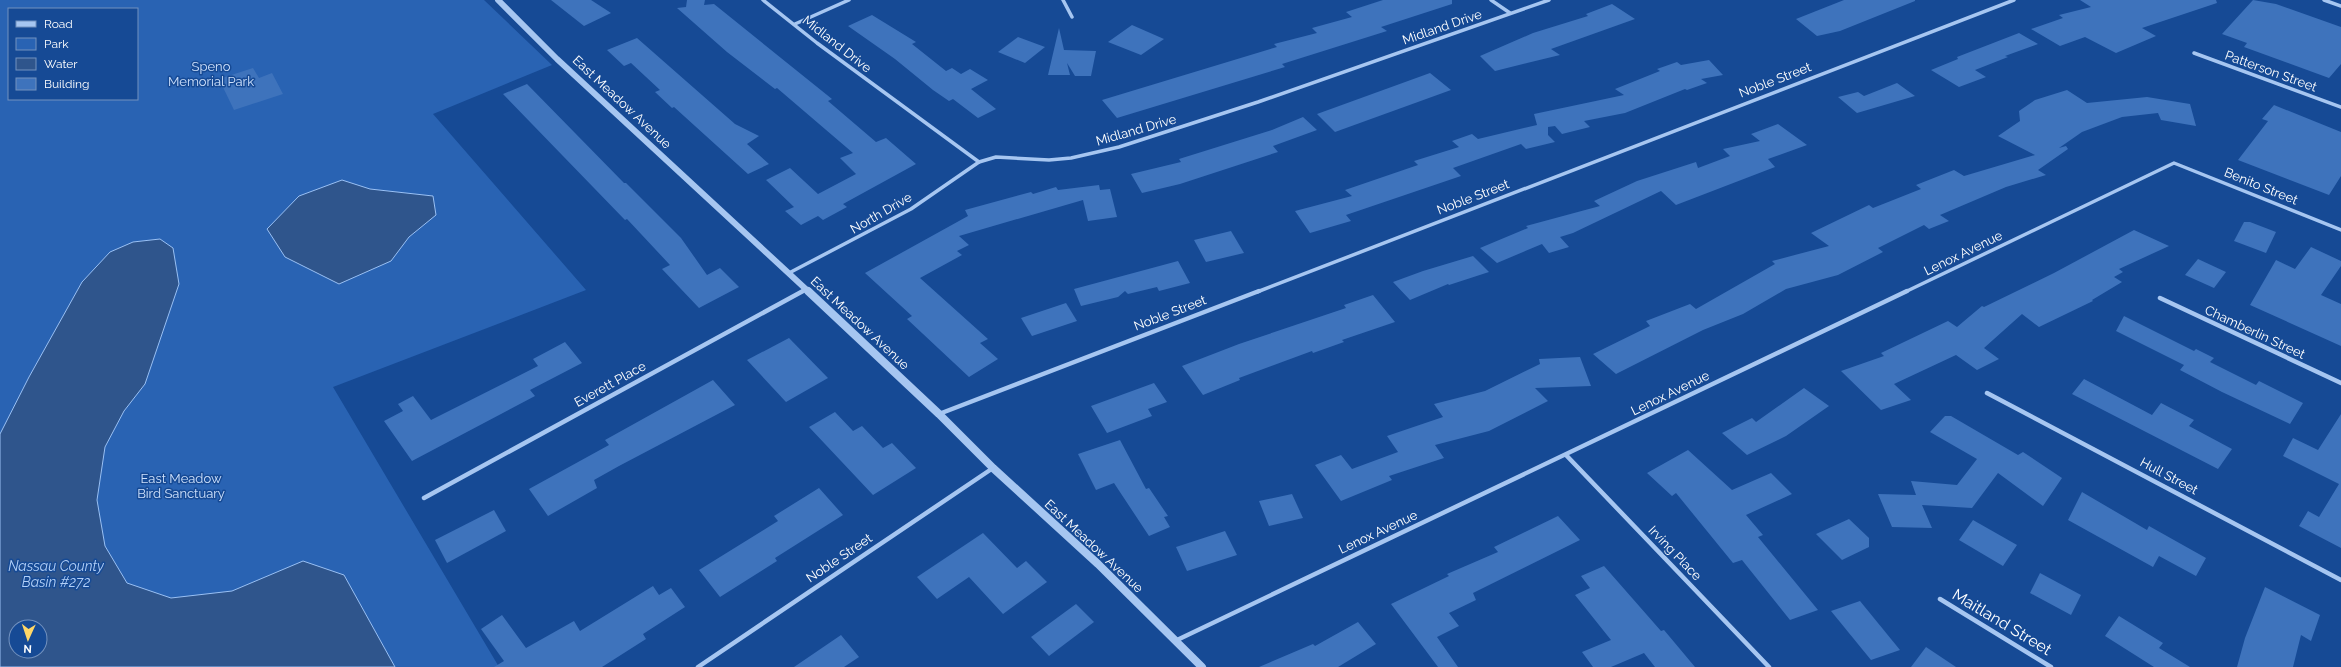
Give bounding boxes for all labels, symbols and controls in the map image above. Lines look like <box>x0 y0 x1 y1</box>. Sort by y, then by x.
street label: Midland Drive <box>1400 6 1484 48</box>
legend <box>8 8 138 100</box>
street label: Midland Drive <box>800 13 875 76</box>
text: Road <box>44 17 73 31</box>
text: Park <box>44 37 69 51</box>
street label: Patterson Street <box>2223 47 2320 95</box>
street label: East Meadow Avenue <box>570 52 675 152</box>
text: Water <box>44 57 78 71</box>
park label: Speno Memorial Park <box>168 59 254 89</box>
street label: Noble Street <box>1737 59 1814 101</box>
text: Building <box>44 77 90 91</box>
street label: Midland Drive <box>1094 111 1178 149</box>
street label: Benito Street <box>2222 164 2301 208</box>
street label: Noble Street <box>1435 176 1512 218</box>
street label: North Drive <box>848 189 915 237</box>
street label: Lenox Avenue <box>1921 227 2005 278</box>
street label: East Meadow Avenue <box>808 273 913 373</box>
street label: Noble Street <box>1132 292 1209 334</box>
street label: Chamberlin Street <box>2202 302 2308 362</box>
street label: Everett Place <box>572 358 649 410</box>
street label: Lenox Avenue <box>1628 367 1712 418</box>
street label: Hull Street <box>2138 455 2201 498</box>
park label: East Meadow Bird Sanctuary <box>137 471 225 501</box>
street label: East Meadow Avenue <box>1042 496 1147 596</box>
street label: Lenox Avenue <box>1336 507 1420 557</box>
street label: Irving Place <box>1645 523 1705 584</box>
street label: Noble Street <box>803 530 875 586</box>
water label: Nassau County Basin #272 <box>8 558 105 590</box>
street label: Maitland Street <box>1949 585 2056 659</box>
north arrow <box>8 619 48 659</box>
text: N <box>23 642 32 655</box>

